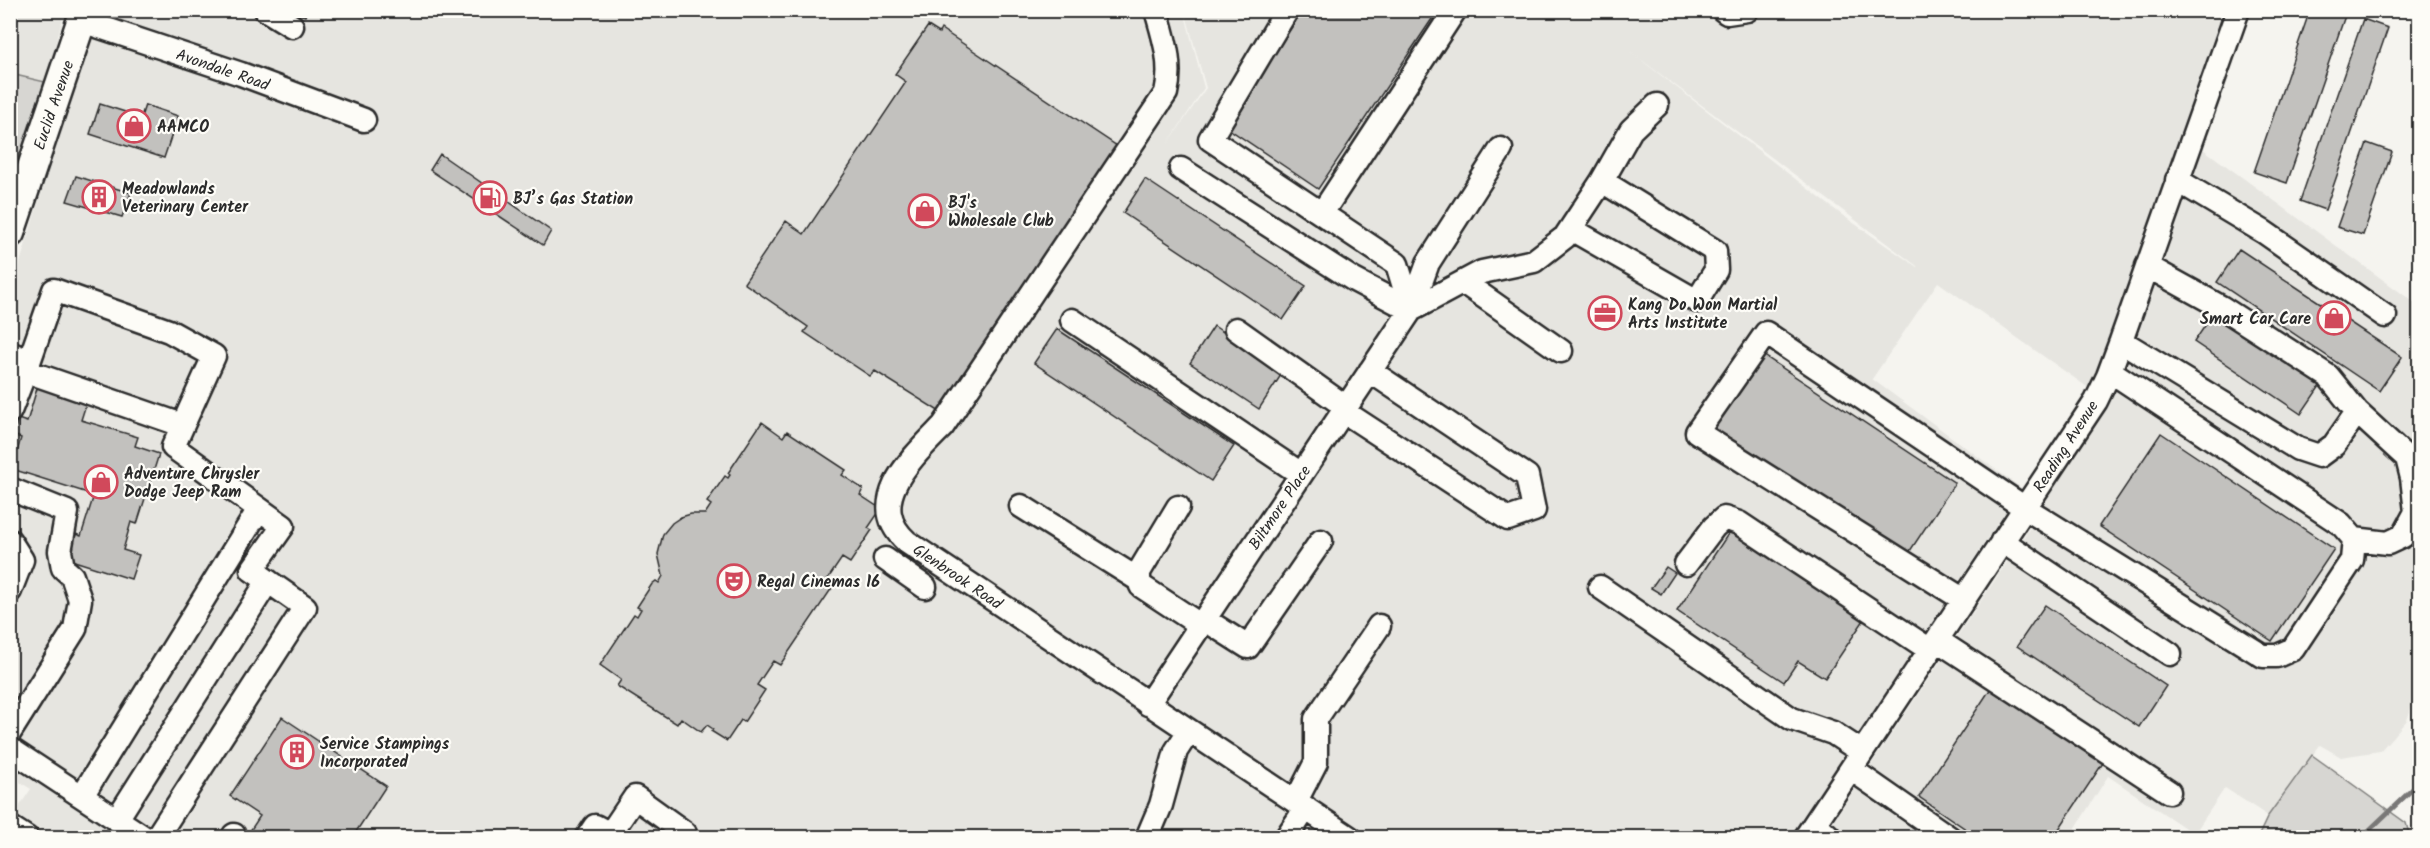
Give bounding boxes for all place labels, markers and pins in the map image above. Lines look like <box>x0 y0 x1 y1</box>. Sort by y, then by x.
shop icon: AAMCO <box>116 108 152 144</box>
place label: AAMCO <box>157 115 209 140</box>
place label: Meadowlands Veterinary Center <box>122 177 249 220</box>
building icon: Meadowlands Veterinary Center <box>81 179 117 215</box>
fuel station icon: BJ’s Gas Station <box>472 180 508 216</box>
place label: BJ’s Gas Station <box>513 187 633 212</box>
place label: BJ's Wholesale Club <box>948 191 1054 234</box>
shop icon: BJ's Wholesale Club <box>907 193 943 229</box>
place label: Kang Do Won Martial Arts Institute <box>1628 293 1778 336</box>
office icon: Kang Do Won Martial Arts Institute <box>1587 295 1623 331</box>
shop icon: Smart Car Care <box>2316 300 2352 336</box>
place label: Smart Car Care <box>2200 307 2311 332</box>
place label: Adventure Chrysler Dodge Jeep Ram <box>124 462 260 505</box>
shop icon: Adventure Chrysler Dodge Jeep Ram <box>83 464 119 500</box>
theatre icon: Regal Cinemas 16 <box>716 563 752 599</box>
place label: Regal Cinemas 16 <box>757 570 880 595</box>
place label: Service Stampings Incorporated <box>320 732 450 775</box>
building icon: Service Stampings Incorporated <box>279 734 315 770</box>

